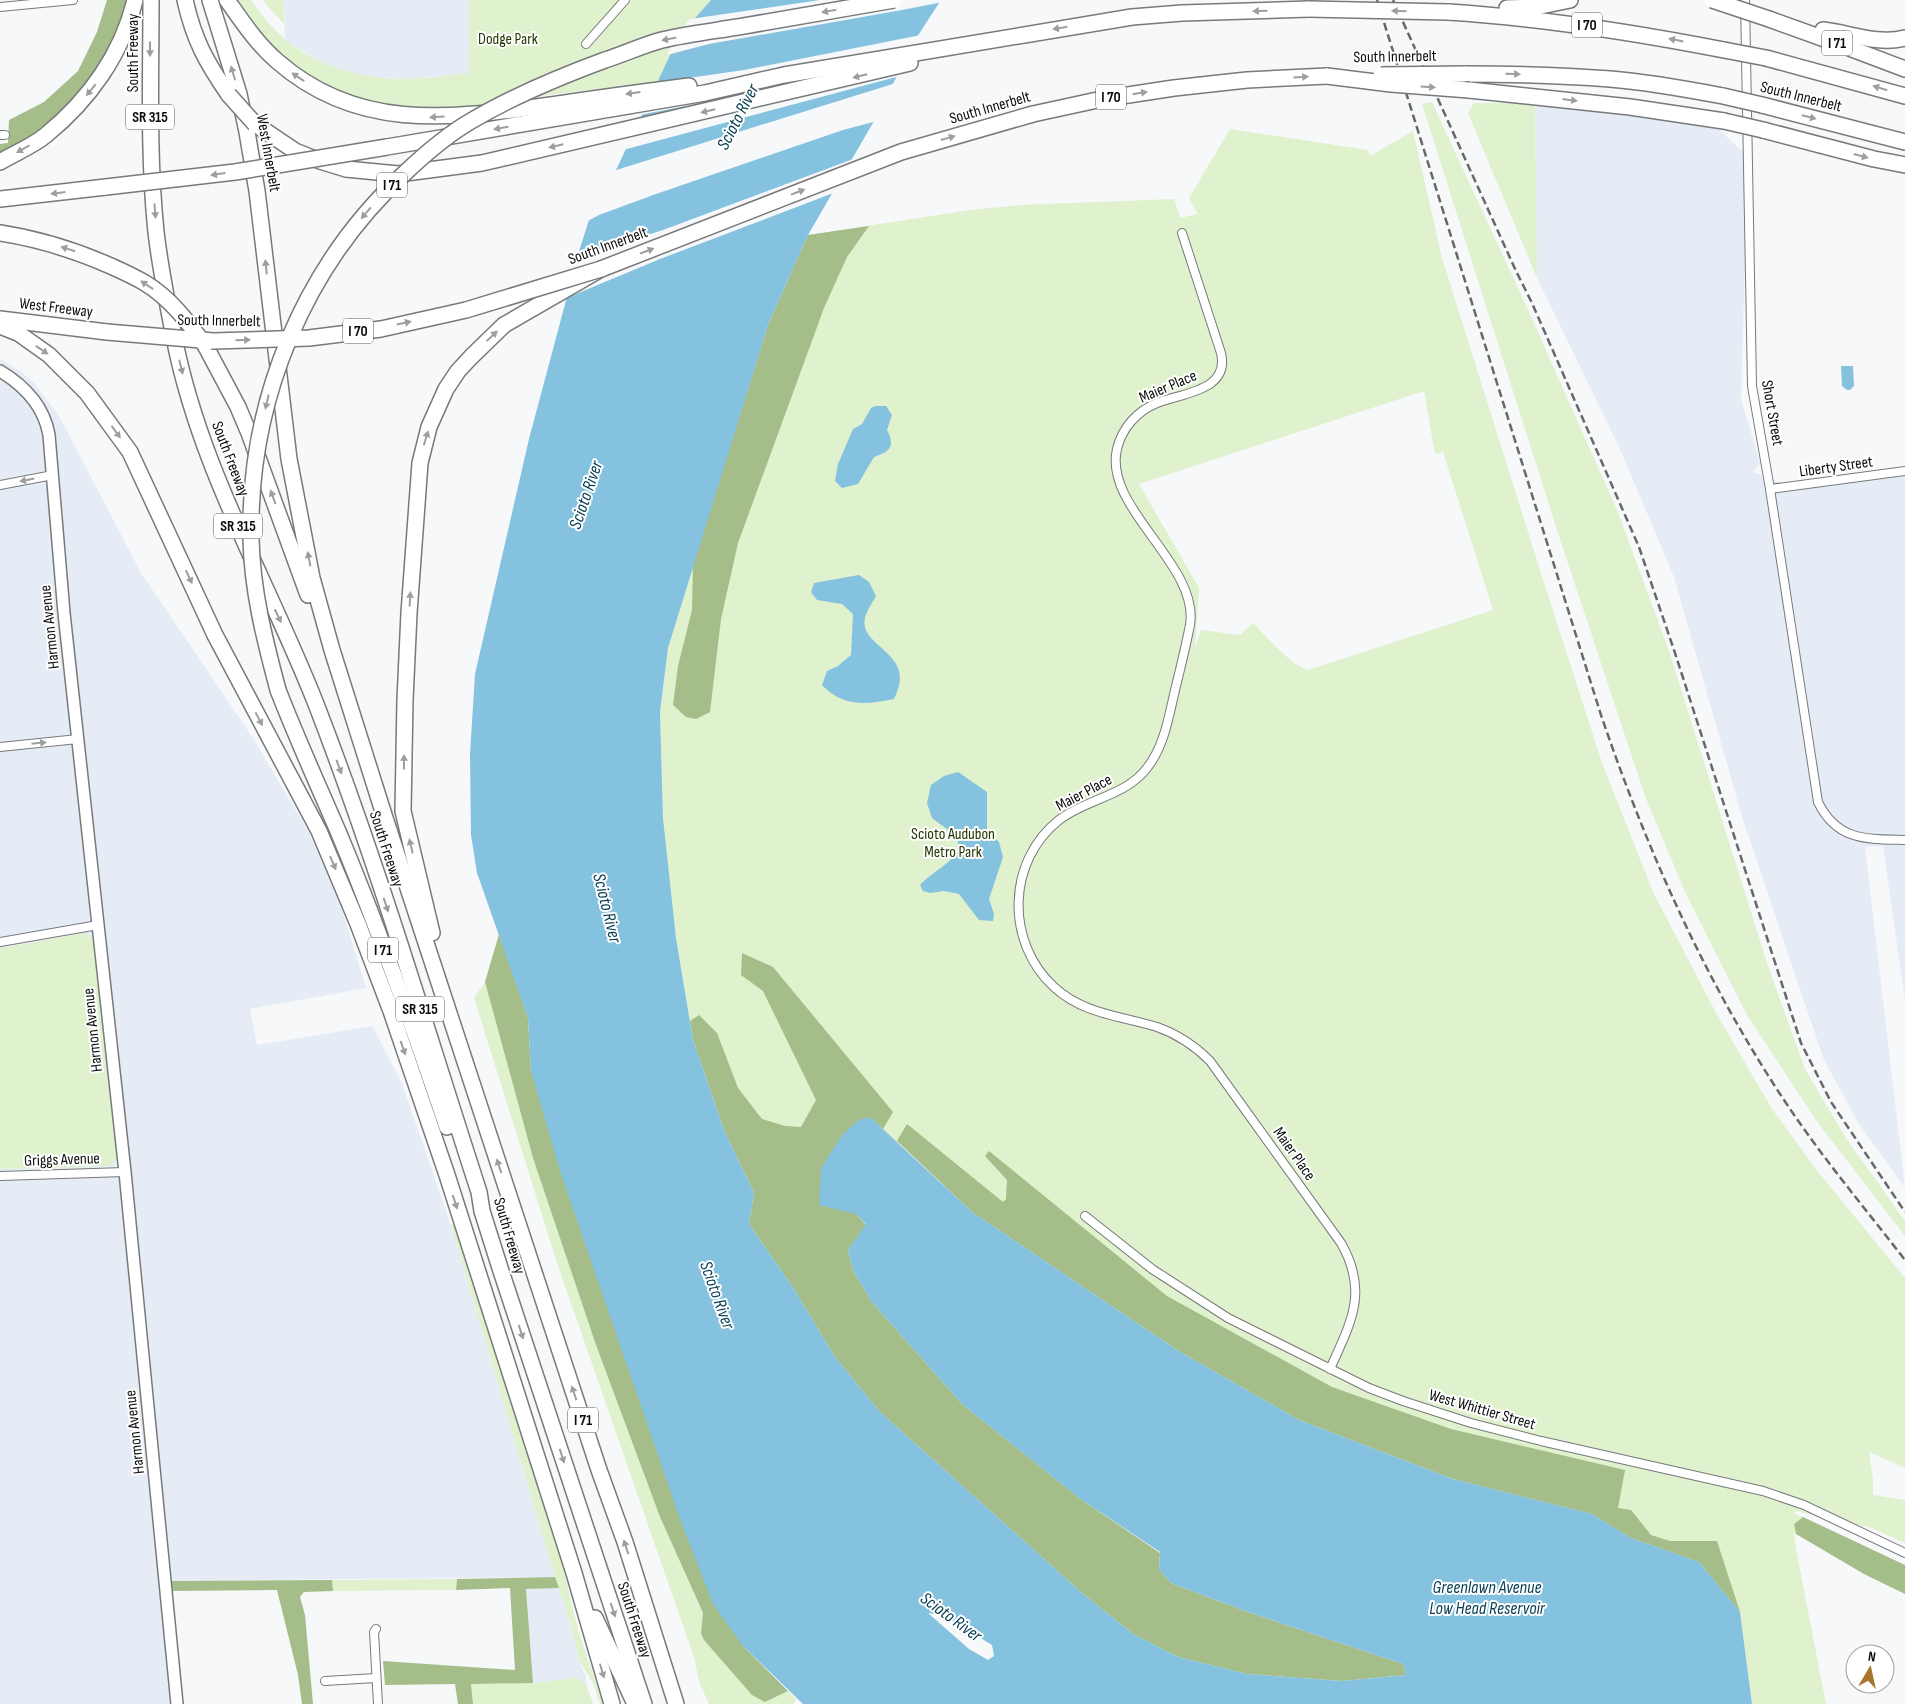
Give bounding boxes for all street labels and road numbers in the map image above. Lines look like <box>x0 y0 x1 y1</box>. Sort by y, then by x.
road number: I 70 <box>1572 12 1602 38</box>
street label: South Freeway <box>124 14 143 92</box>
road number: I 71 <box>1822 30 1852 56</box>
street label: South Innerbelt <box>1353 47 1437 67</box>
street label: South Innerbelt <box>1758 78 1844 116</box>
road number: I 70 <box>1096 84 1126 110</box>
street label: South Innerbelt <box>947 87 1033 129</box>
road number: SR 315 <box>126 104 174 130</box>
street label: West Innerbelt <box>252 113 284 193</box>
road number: I 71 <box>377 172 407 198</box>
street label: South Innerbelt <box>566 223 651 269</box>
street label: West Freeway <box>18 294 94 322</box>
street label: South Innerbelt <box>177 311 261 331</box>
road number: I 70 <box>343 318 373 344</box>
street label: Maier Place <box>1136 366 1200 408</box>
street label: Short Street <box>1757 379 1787 447</box>
street label: South Freeway <box>207 419 253 499</box>
street label: Liberty Street <box>1798 452 1874 482</box>
road number: SR 315 <box>214 514 262 538</box>
street label: Harmon Avenue <box>36 584 64 670</box>
street label: Maier Place <box>1053 770 1115 816</box>
street label: South Freeway <box>365 809 407 889</box>
road number: I 71 <box>368 938 398 962</box>
street label: Harmon Avenue <box>79 987 107 1073</box>
road number: SR 315 <box>396 996 444 1022</box>
street label: Maier Place <box>1269 1124 1319 1184</box>
street label: Griggs Avenue <box>24 1149 100 1171</box>
street label: South Freeway <box>489 1196 529 1276</box>
street label: West Whittier Street <box>1426 1386 1538 1434</box>
street label: Harmon Avenue <box>121 1389 149 1475</box>
road number: I 71 <box>568 1408 598 1432</box>
street label: South Freeway <box>613 1580 655 1660</box>

